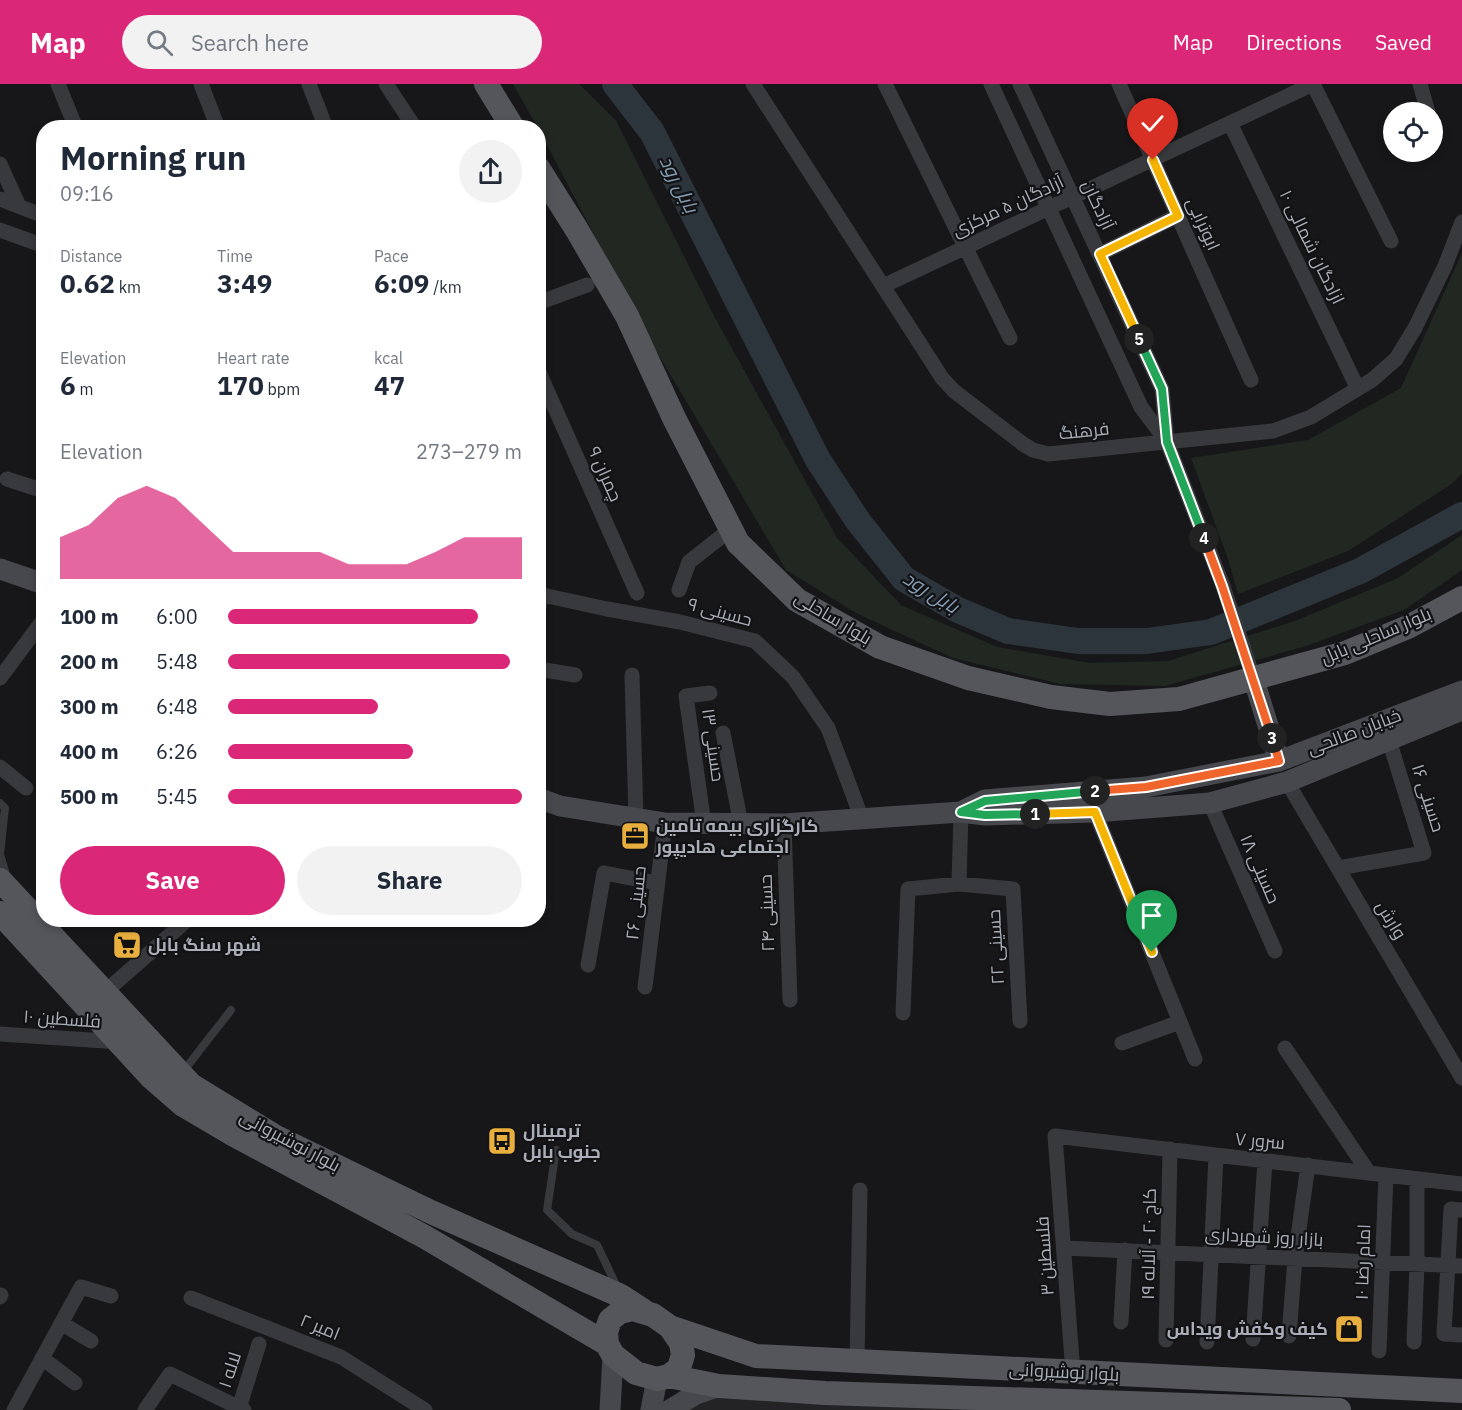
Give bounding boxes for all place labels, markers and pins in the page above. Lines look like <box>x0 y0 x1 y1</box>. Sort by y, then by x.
pin <box>1127 98 1178 160</box>
pin: 5 <box>1124 324 1154 354</box>
pin: 4 <box>1189 523 1219 553</box>
pin: 3 <box>1257 723 1287 753</box>
pin: 2 <box>1080 776 1110 806</box>
pin: 1 <box>1020 799 1050 829</box>
place label: کارگزاری بیمه تامین اجتماعی هادیپور <box>655 814 819 859</box>
office icon: کارگزاری بیمه تامین اجتماعی هادیپور <box>619 820 651 852</box>
pin <box>1126 890 1177 952</box>
supermarket icon: شهر سنگ بابل <box>111 929 143 961</box>
place label: شهر سنگ بابل <box>148 933 261 956</box>
place label: ترمینال جنوب بابل <box>523 1119 601 1163</box>
bus stop icon: ترمینال جنوب بابل <box>486 1125 518 1157</box>
shop icon: کیف و‌کفش ویداس <box>1333 1313 1365 1345</box>
place label: کیف و‌کفش ویداس <box>1167 1317 1328 1340</box>

